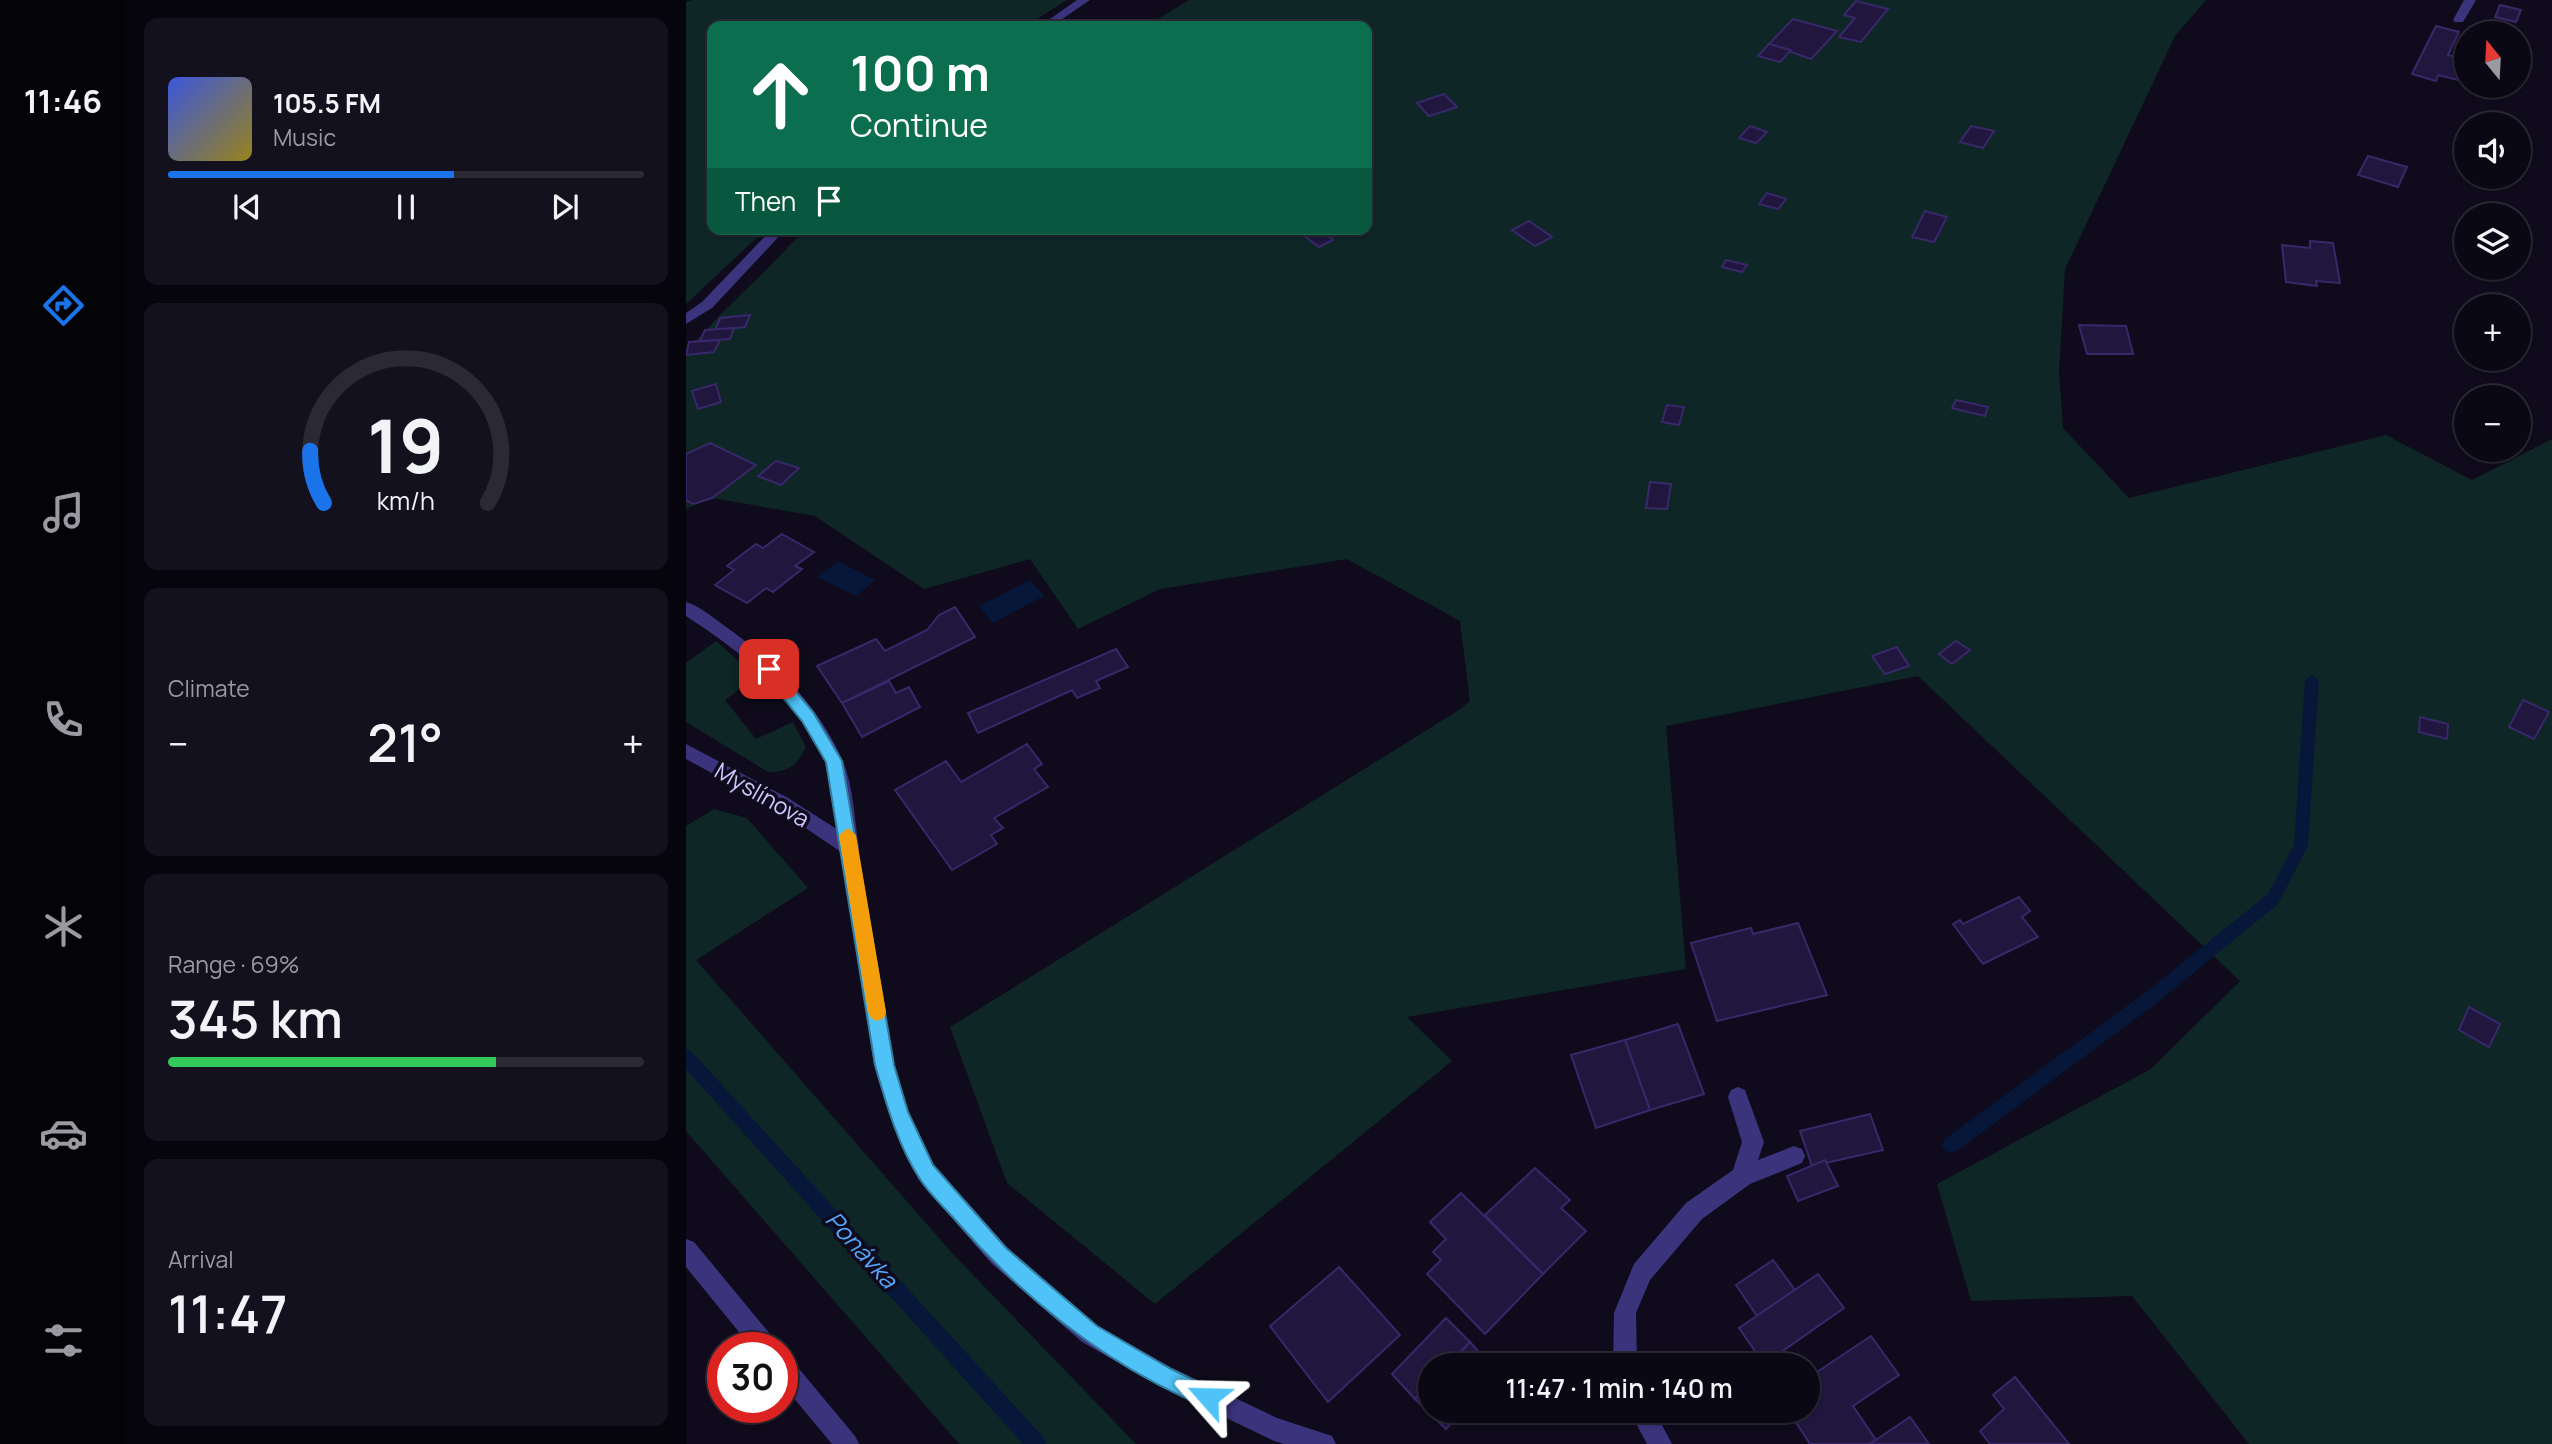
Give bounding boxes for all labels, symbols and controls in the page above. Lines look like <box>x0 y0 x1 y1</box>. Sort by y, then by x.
north arrow <box>2454 21 2530 98</box>
map controls <box>2454 21 2531 462</box>
text: 100 m <box>850 39 990 106</box>
icon: ahead <box>735 49 826 140</box>
text: 11:46 <box>24 79 102 123</box>
text: 105.5 FM <box>273 85 381 121</box>
text: Continue <box>850 103 988 147</box>
button: sound <box>2454 112 2531 189</box>
text: Music <box>273 121 336 153</box>
icon: arrive <box>810 182 848 220</box>
text: Then <box>735 183 796 219</box>
icon: previous <box>228 188 266 226</box>
icon: pause <box>387 188 425 226</box>
icon: next <box>546 188 584 226</box>
button: layers <box>2454 203 2531 280</box>
icon: directions <box>39 281 88 330</box>
button: + <box>2454 294 2531 371</box>
button: − <box>2454 385 2531 462</box>
text: 19 <box>367 395 445 495</box>
text: km/h <box>377 483 435 518</box>
icon: music <box>39 488 88 537</box>
pin <box>739 639 799 699</box>
icon: arrive <box>750 650 788 688</box>
text: Climate <box>168 672 250 704</box>
icon: phone <box>39 695 88 744</box>
text: 21° <box>367 707 443 778</box>
text: − <box>168 717 189 769</box>
text: + <box>622 717 644 769</box>
street label: Myslínova <box>709 754 816 834</box>
icon: climate <box>39 902 88 951</box>
text: Range · 69% <box>168 948 299 980</box>
text: 345 km <box>168 983 343 1054</box>
icon: car <box>39 1109 88 1158</box>
water label: Ponávka <box>819 1203 907 1296</box>
text: Arrival <box>168 1243 234 1275</box>
text: 11:47 <box>168 1278 287 1349</box>
icon: filters <box>39 1316 88 1365</box>
speed limit sign: 30 <box>707 1332 798 1423</box>
position arrow <box>1171 1360 1245 1434</box>
text: 11:47 · 1 min · 140 m <box>1505 1370 1733 1406</box>

